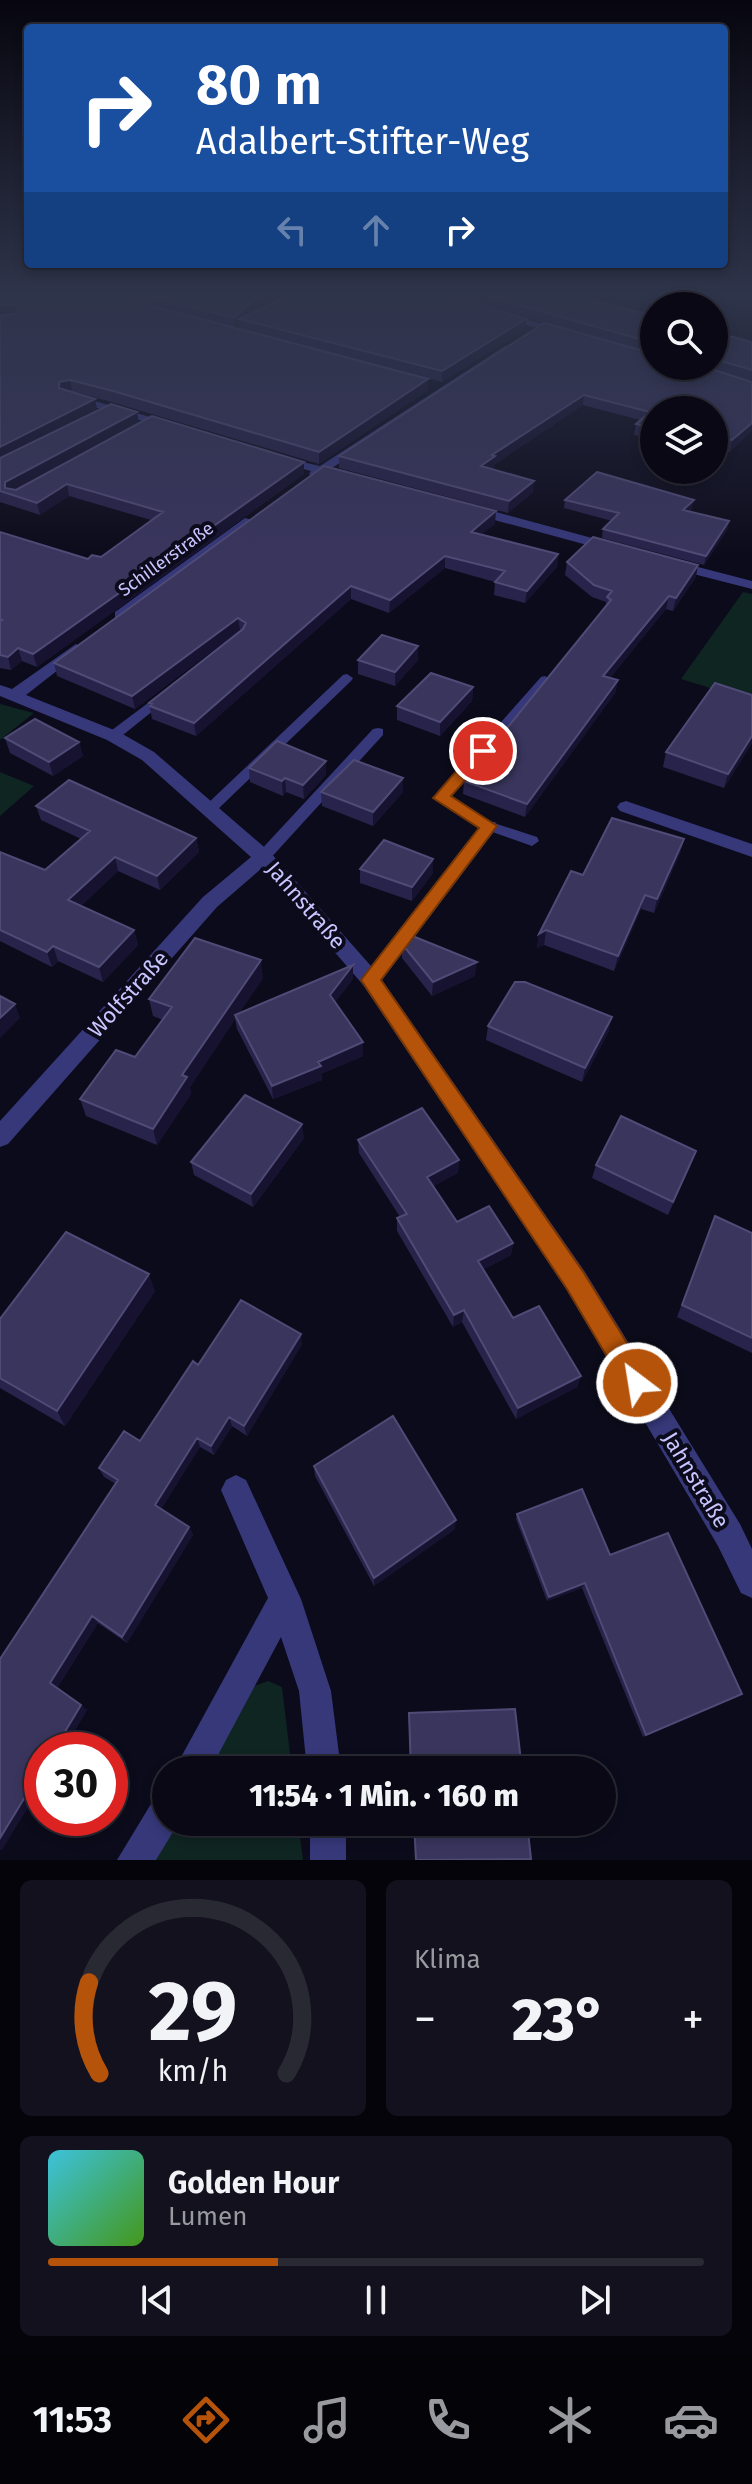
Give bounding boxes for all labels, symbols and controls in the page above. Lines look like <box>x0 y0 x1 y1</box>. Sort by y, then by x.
text: 80 m <box>196 52 322 119</box>
icon: right <box>64 56 168 160</box>
text: Adalbert-Stifter-Weg <box>196 120 529 164</box>
icon: left <box>270 208 314 252</box>
icon: ahead <box>354 208 398 252</box>
icon: right <box>438 208 482 252</box>
map controls <box>640 292 728 484</box>
button: search <box>640 292 728 380</box>
button: layers <box>640 396 728 484</box>
street label: Schillerstraße <box>114 517 218 601</box>
pin <box>449 717 517 785</box>
icon: arrive <box>461 729 505 773</box>
street label: Jahnstraße <box>261 856 351 954</box>
street label: Wolfstraße <box>82 945 174 1043</box>
position arrow <box>595 1341 679 1425</box>
street label: Jahnstraße <box>657 1427 735 1533</box>
speed limit sign: 30 <box>24 1732 128 1836</box>
text: 11:54 · 1 Min. · 160 m <box>249 1778 519 1814</box>
text: Klima <box>414 1944 481 1975</box>
text: 29 <box>149 1962 237 2062</box>
text: 23° <box>512 1984 606 2056</box>
text: − <box>414 1993 436 2046</box>
text: + <box>682 1993 704 2046</box>
text: km/h <box>158 2054 228 2089</box>
text: Golden Hour <box>168 2165 339 2201</box>
text: Lumen <box>168 2201 247 2232</box>
icon: previous <box>135 2278 179 2322</box>
icon: pause <box>354 2278 398 2322</box>
icon: next <box>573 2278 617 2322</box>
icon: directions <box>178 2392 234 2448</box>
icon: music <box>299 2392 355 2448</box>
icon: phone <box>420 2392 476 2448</box>
icon: climate <box>542 2392 598 2448</box>
icon: car <box>663 2392 719 2448</box>
text: 11:53 <box>33 2398 112 2442</box>

